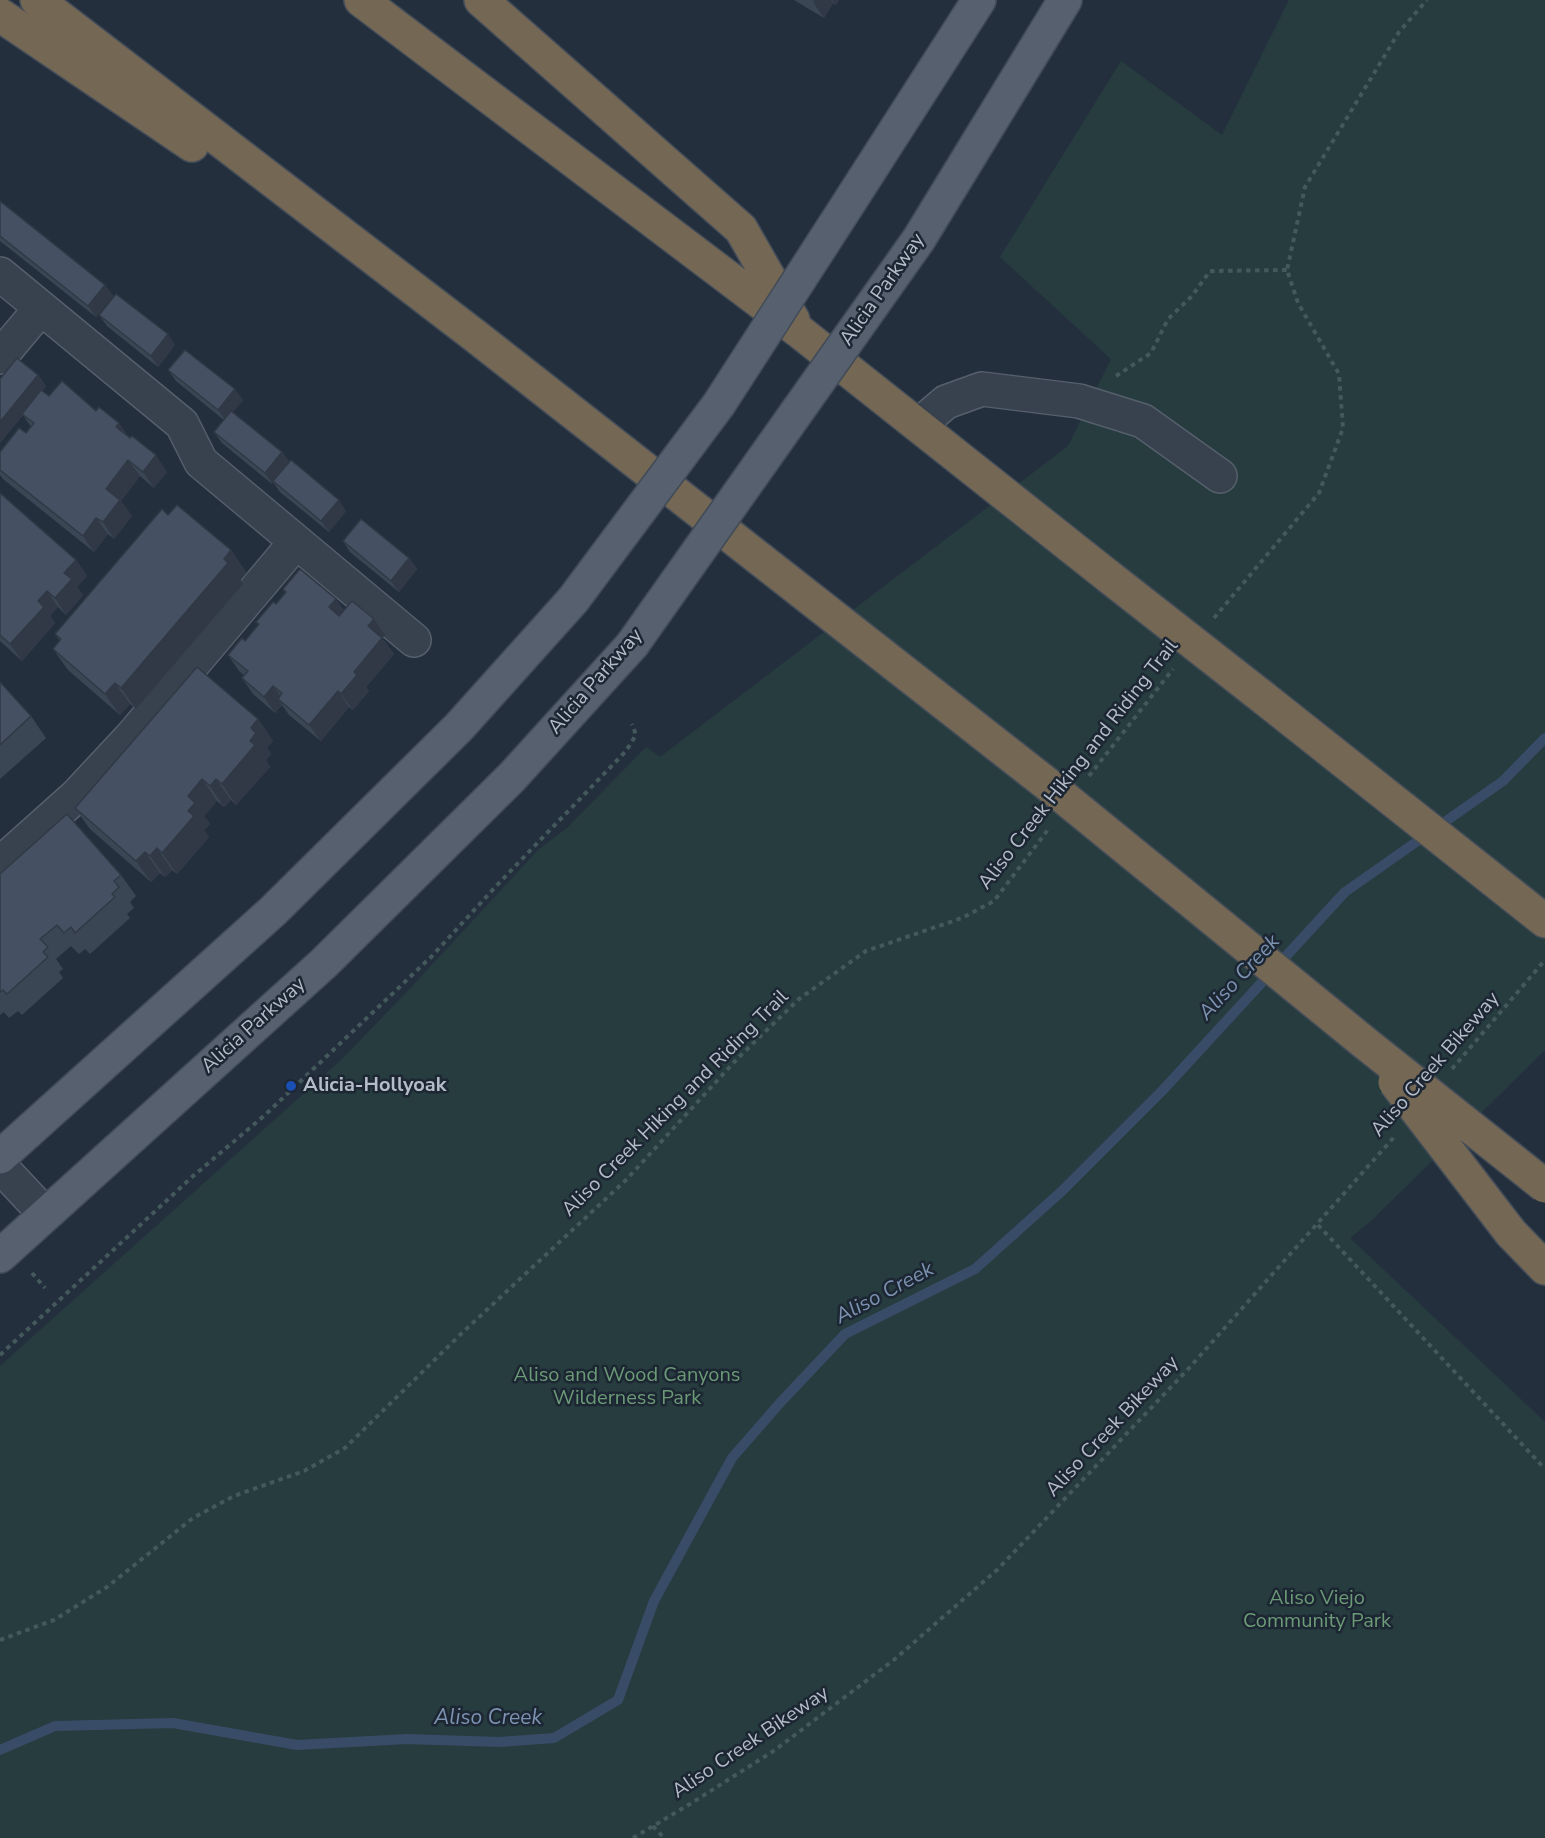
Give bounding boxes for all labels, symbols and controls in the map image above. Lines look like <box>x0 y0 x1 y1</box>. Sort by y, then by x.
street label: Alicia Parkway <box>835 229 931 351</box>
street label: Alicia Parkway <box>544 624 648 740</box>
street label: Aliso Creek Hiking and Riding Trail <box>974 635 1184 895</box>
water label: Aliso Creek <box>1194 930 1286 1026</box>
street label: Alicia Parkway <box>197 973 311 1079</box>
street label: Aliso Creek Hiking and Riding Trail <box>558 986 794 1222</box>
street label: Aliso Creek Bikeway <box>1367 988 1505 1142</box>
place label: Alicia-Hollyoak <box>303 1074 446 1098</box>
marker: Alicia-Hollyoak <box>284 1079 298 1093</box>
water label: Aliso Creek <box>831 1258 939 1330</box>
street label: Aliso Creek Bikeway <box>1042 1352 1184 1502</box>
park label: Aliso and Wood Canyons Wilderness Park <box>514 1364 740 1411</box>
park label: Aliso Viejo Community Park <box>1243 1587 1391 1634</box>
street label: Aliso Creek Bikeway <box>668 1682 834 1804</box>
water label: Aliso Creek <box>434 1706 542 1732</box>

